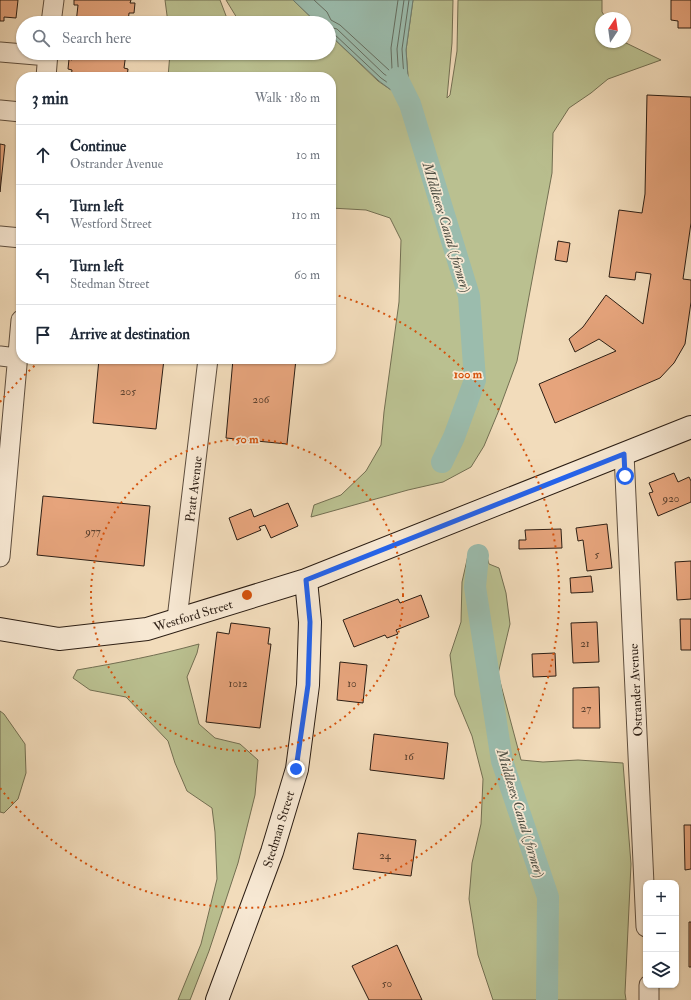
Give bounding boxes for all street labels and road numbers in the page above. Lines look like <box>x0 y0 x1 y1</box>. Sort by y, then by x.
street label: Pratt Avenue <box>182 455 206 523</box>
street label: Westford Street <box>151 596 235 636</box>
street label: Ostrander Avenue <box>626 642 646 737</box>
street label: Stedman Street <box>260 789 298 870</box>

